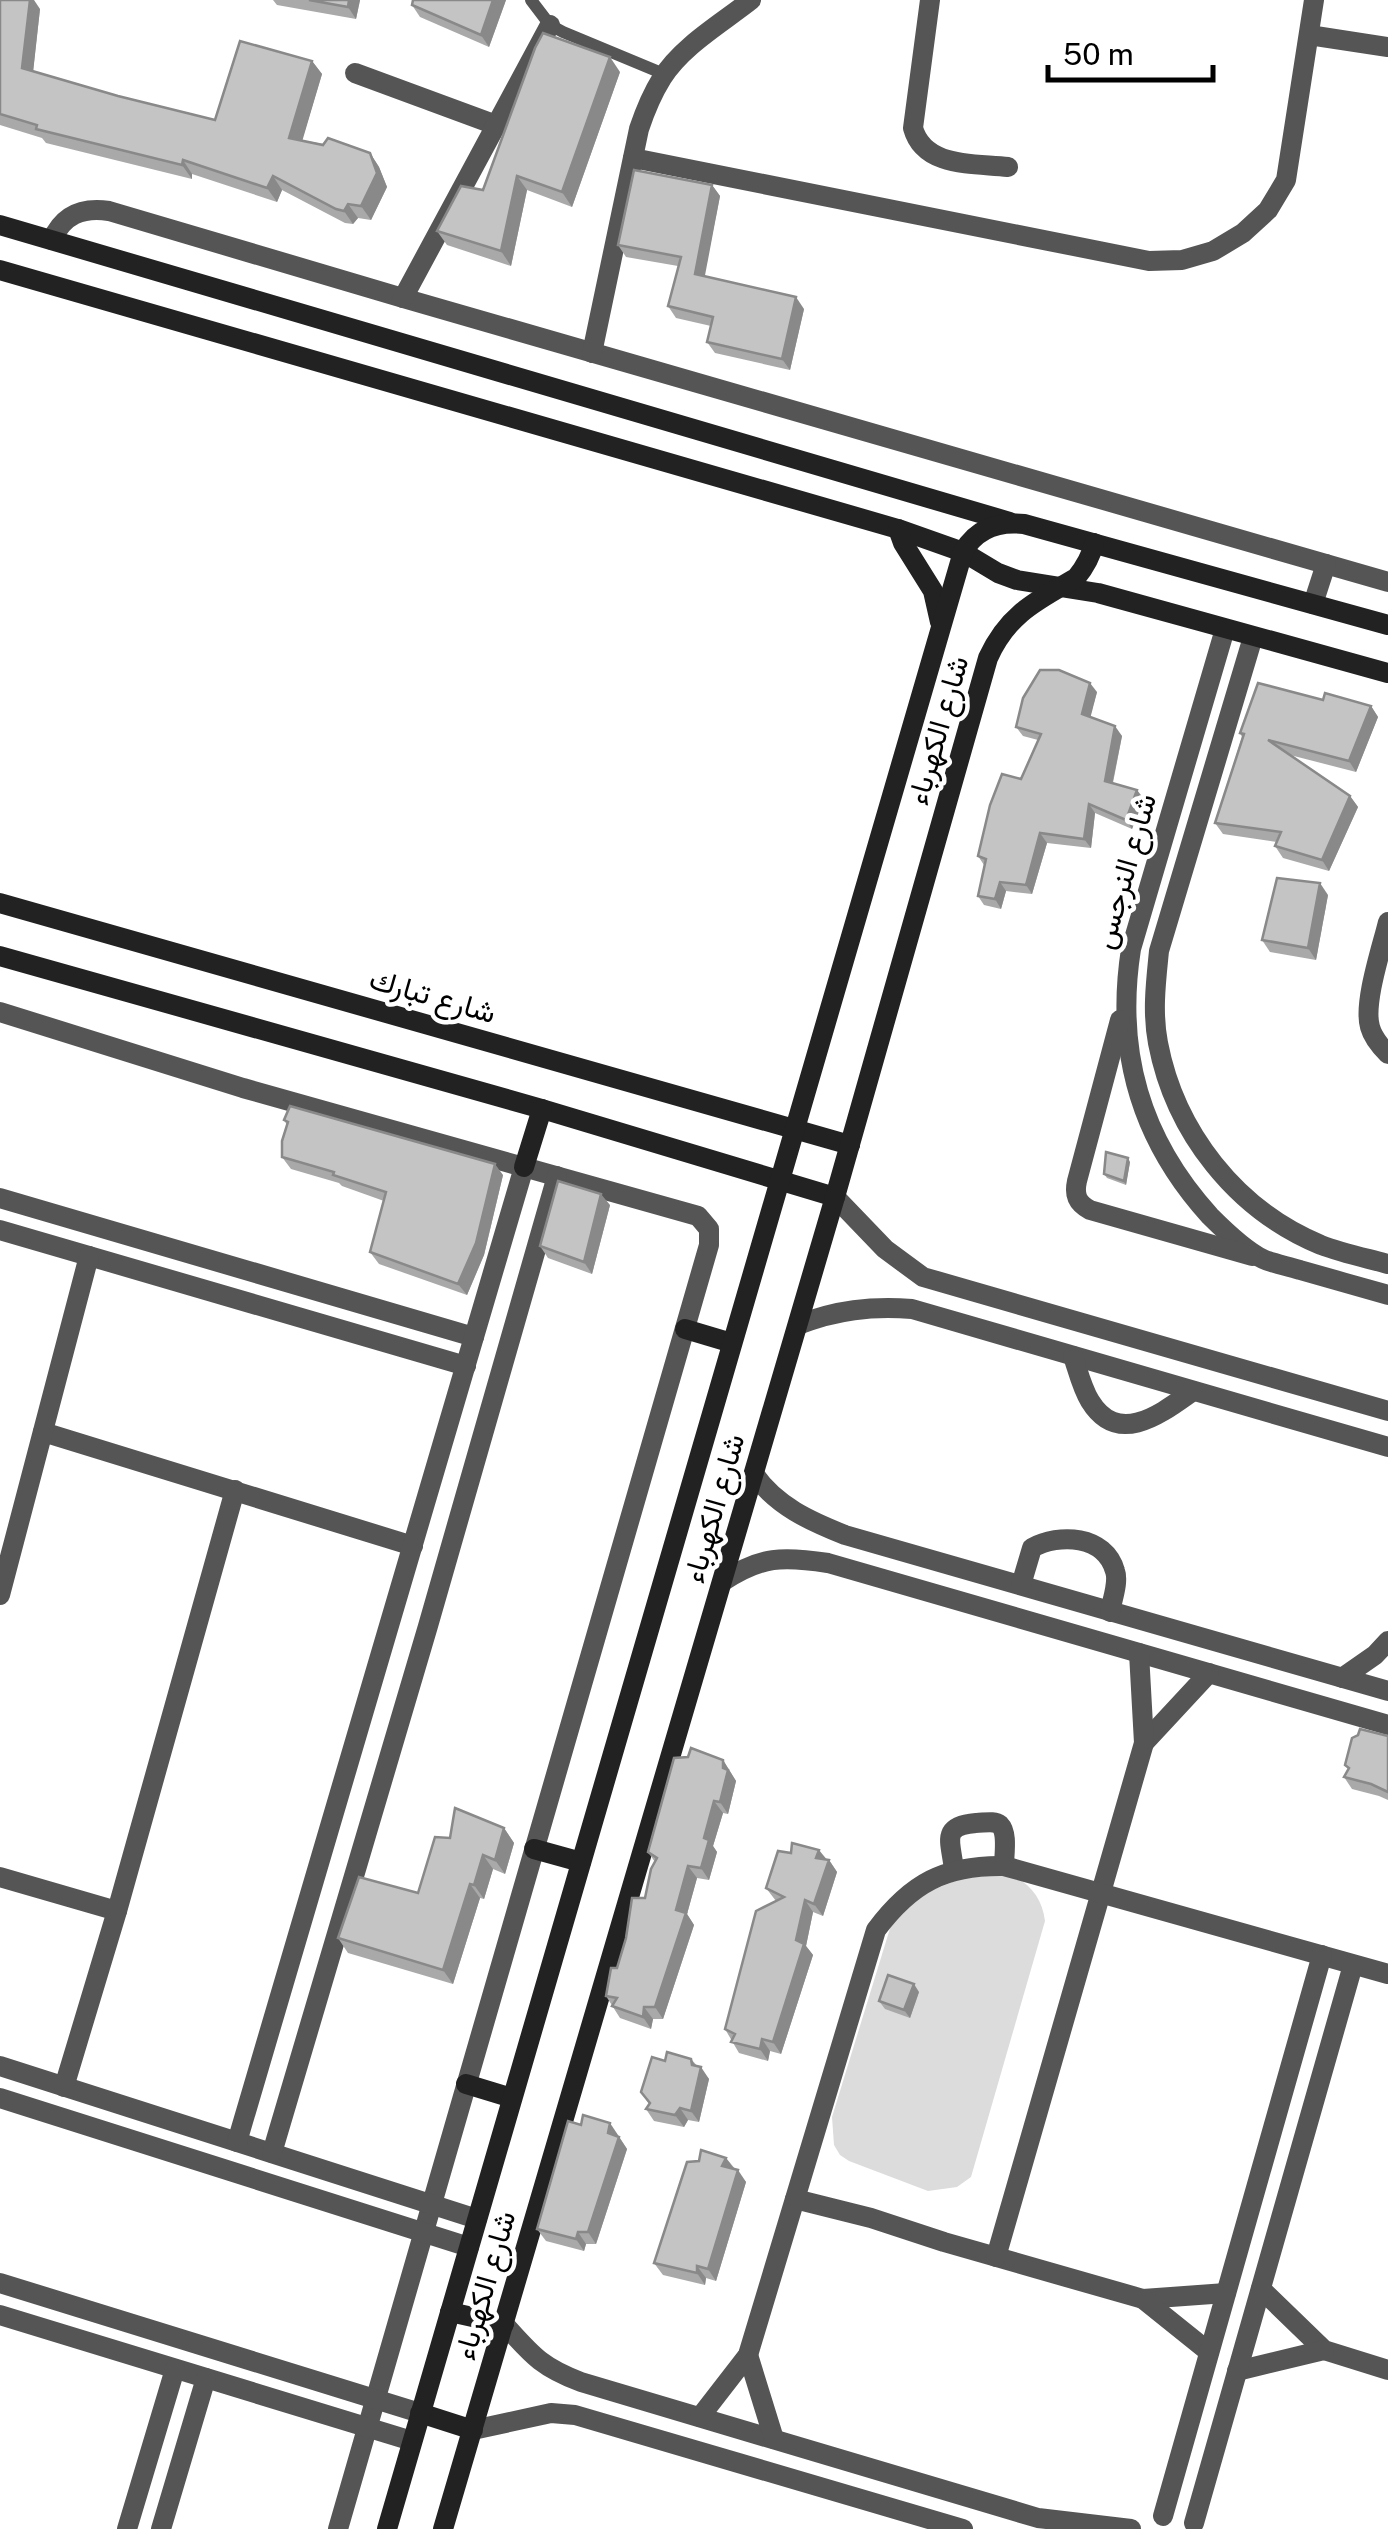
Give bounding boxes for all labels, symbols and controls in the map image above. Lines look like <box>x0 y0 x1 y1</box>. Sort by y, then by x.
scale bar <box>1048 20 1213 82</box>
text: 50 m <box>1063 36 1134 72</box>
street label: شارع الكهرباء <box>899 651 978 809</box>
street label: شارع النرجس <box>1085 789 1166 954</box>
street label: شارع تبارك <box>365 960 500 1033</box>
street label: شارع الكهرباء <box>675 1429 754 1587</box>
street label: شارع الكهرباء <box>446 2206 525 2364</box>

